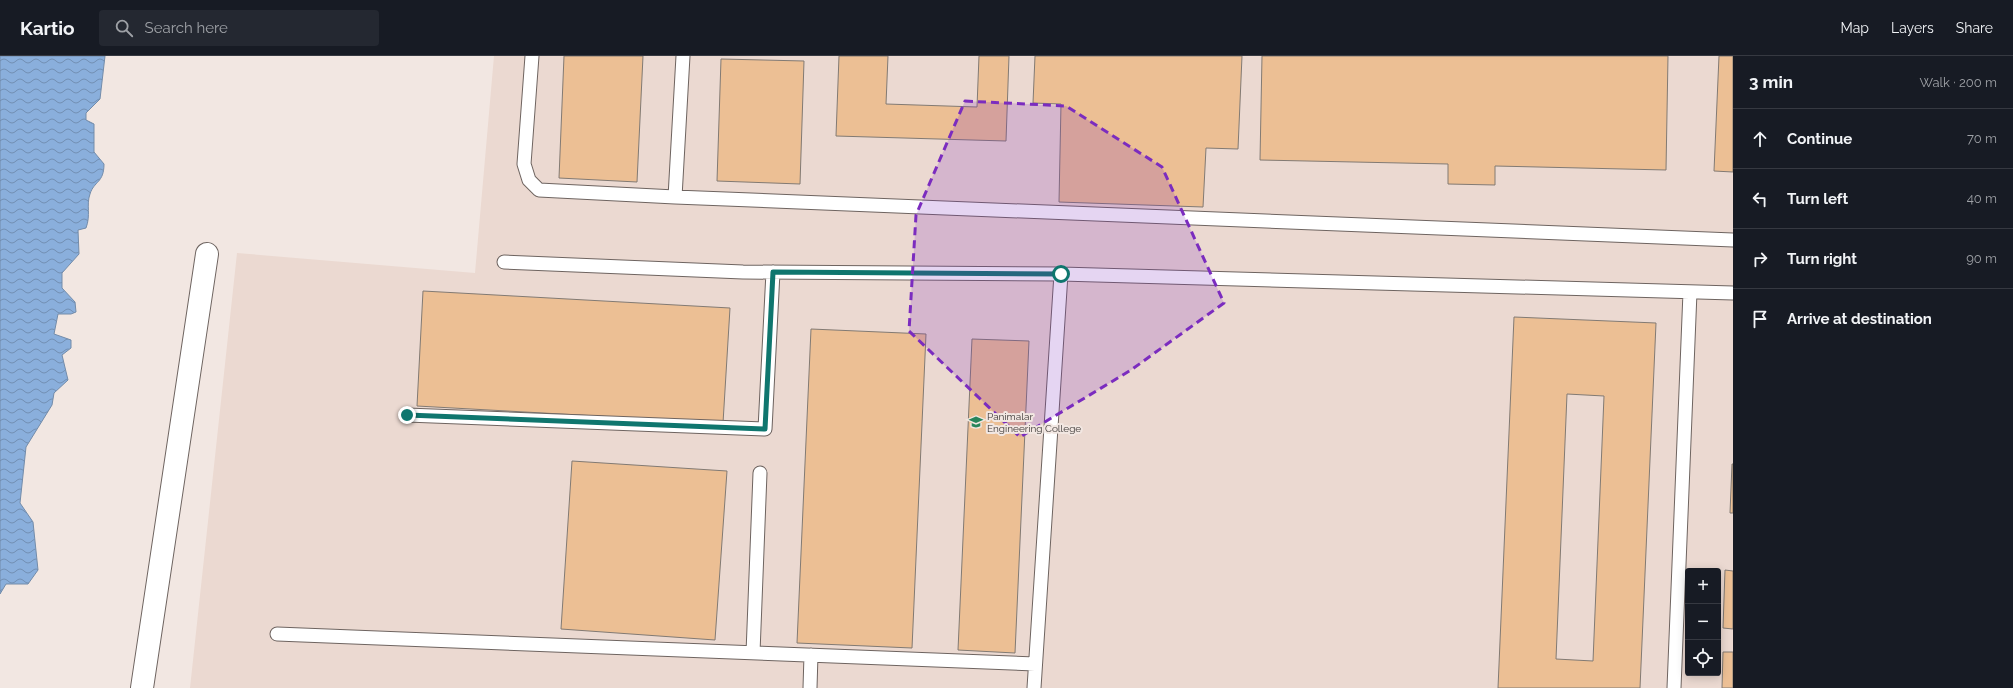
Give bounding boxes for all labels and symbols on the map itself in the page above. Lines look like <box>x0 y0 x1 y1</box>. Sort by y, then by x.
route start <box>1052 265 1070 283</box>
route end <box>398 406 416 424</box>
place label: Panimalar Engineering College <box>987 411 1081 434</box>
school or university icon: Panimalar Engineering College <box>968 414 984 430</box>

